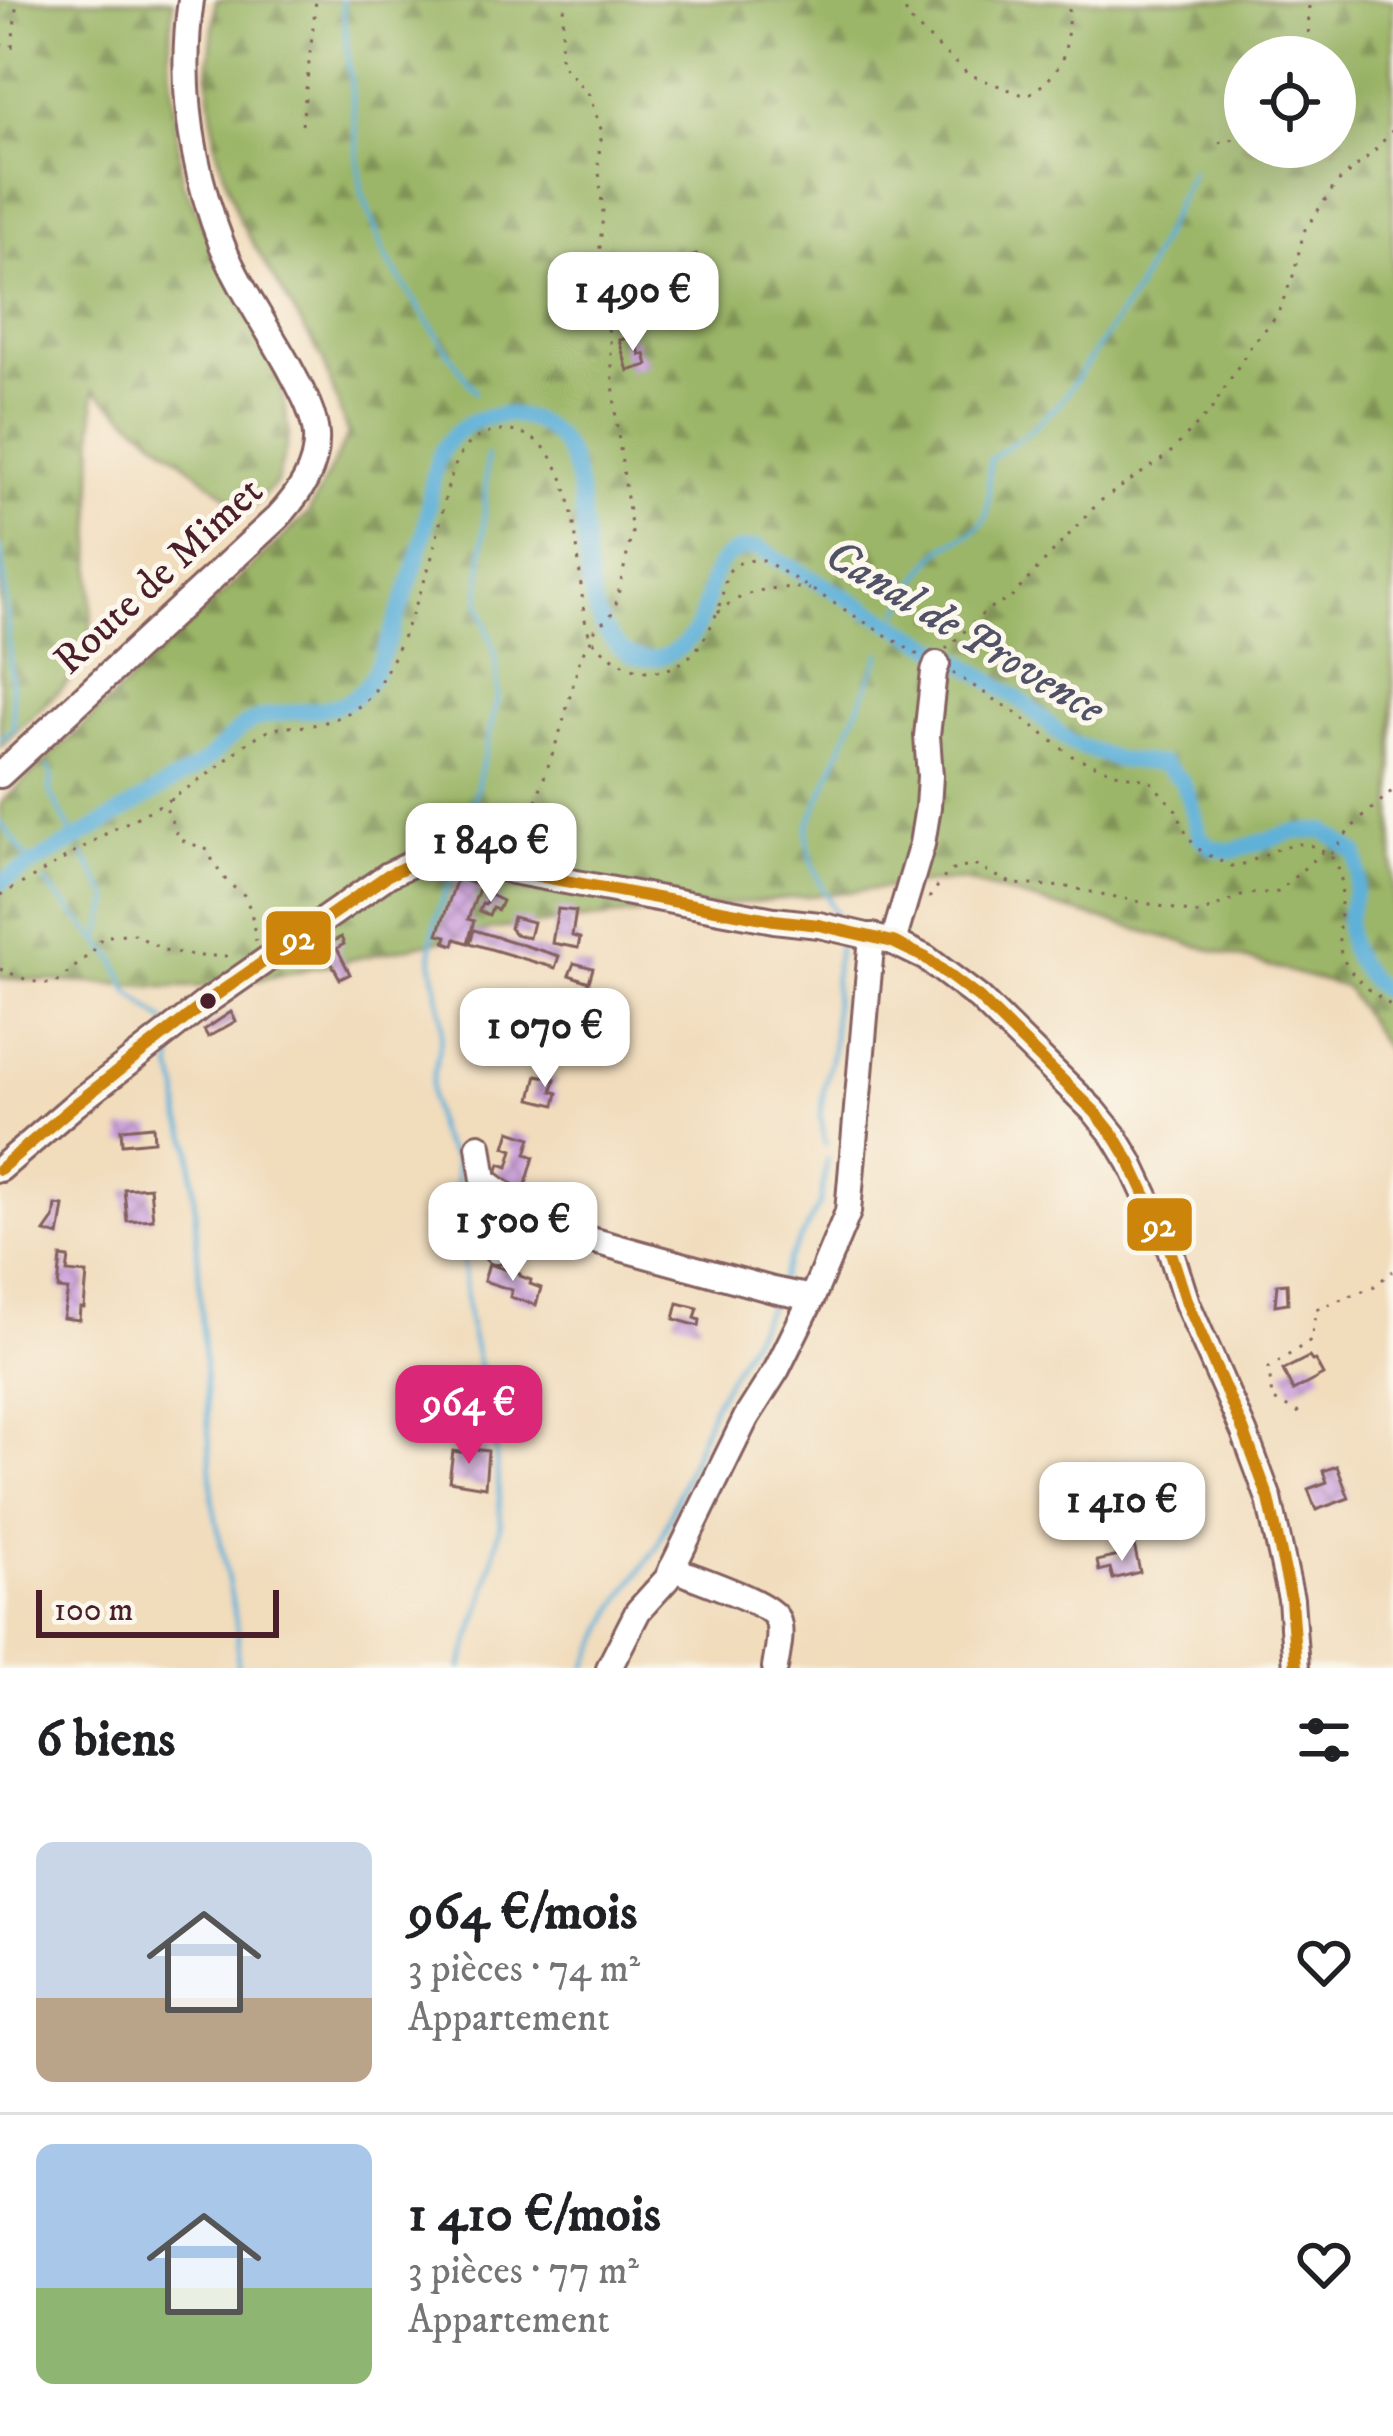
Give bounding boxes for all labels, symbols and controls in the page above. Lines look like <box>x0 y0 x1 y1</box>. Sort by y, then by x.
map controls <box>1224 36 1356 168</box>
button: locate <box>1224 36 1356 168</box>
pin: 1 490 € <box>522 252 744 354</box>
text: 1 490 € <box>575 266 691 315</box>
street label: Route de Mimet <box>44 466 274 686</box>
water label: Canal de Provence <box>815 527 1115 739</box>
pin: 1 840 € <box>380 803 602 905</box>
text: 1 840 € <box>433 817 549 866</box>
line badge: 92 <box>264 909 333 967</box>
text: 92 <box>280 919 315 960</box>
pin: 1 070 € <box>434 988 656 1090</box>
unlabelled marker <box>197 990 219 1012</box>
text: 1 070 € <box>487 1002 603 1051</box>
pin: 1 500 € <box>402 1182 624 1284</box>
text: 1 500 € <box>455 1196 571 1245</box>
line badge: 92 <box>1125 1196 1194 1253</box>
text: 92 <box>1141 1206 1176 1247</box>
pin: 964 € <box>385 1365 553 1467</box>
text: 964 € <box>422 1379 516 1428</box>
pin: 1 410 € <box>1011 1462 1233 1564</box>
text: 1 410 € <box>1066 1476 1178 1525</box>
scale bar <box>36 1584 279 1637</box>
text: 100 m <box>54 1590 133 1631</box>
icon: filters <box>1291 1707 1357 1773</box>
text: 6 biens <box>36 1708 175 1772</box>
text: 964 €/mois <box>408 1881 637 1945</box>
icon: home <box>132 1890 276 2034</box>
icon: heart <box>1291 1929 1357 1995</box>
text: 3 pièces · 74 m² <box>408 1945 640 1994</box>
text: Appartement <box>408 1994 610 2043</box>
text: 1 410 €/mois <box>408 2183 661 2247</box>
icon: home <box>132 2192 276 2336</box>
icon: heart <box>1291 2231 1357 2297</box>
text: 3 pièces · 77 m² <box>408 2247 639 2296</box>
text: Appartement <box>408 2296 610 2345</box>

